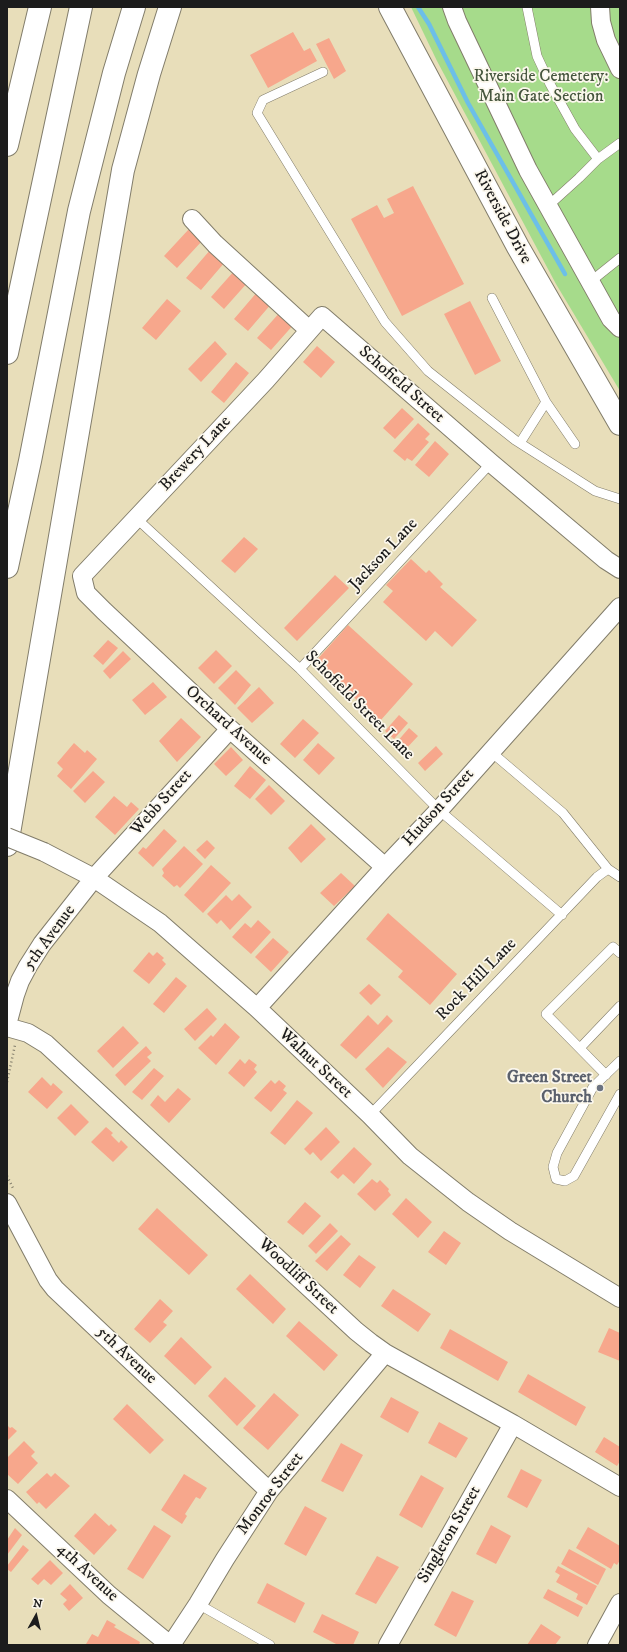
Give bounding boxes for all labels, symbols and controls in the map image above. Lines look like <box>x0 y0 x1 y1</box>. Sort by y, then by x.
park label: Riverside Cemetery: Main Gate Section <box>473 67 609 107</box>
street label: Riverside Drive <box>469 166 535 268</box>
street label: Schofield Street <box>354 342 448 428</box>
street label: Brewery Lane <box>156 412 236 496</box>
street label: Jackson Lane <box>345 515 423 595</box>
street label: Schofield Street Lane <box>300 647 418 765</box>
street label: Orchard Avenue <box>181 682 275 770</box>
street label: Hudson Street <box>399 765 479 851</box>
street label: Webb Street <box>127 766 197 840</box>
street label: 5th Avenue <box>20 901 80 975</box>
street label: Rock Hill Lane <box>433 935 521 1025</box>
street label: Walnut Street <box>274 1025 356 1103</box>
place label: Green Street Church <box>507 1068 592 1108</box>
marker: Green Street Church <box>595 1083 605 1093</box>
street label: Woodliff Street <box>254 1235 342 1319</box>
street label: 5th Avenue <box>91 1323 161 1389</box>
street label: Monroe Street <box>233 1449 309 1539</box>
street label: Singleton Street <box>414 1483 486 1587</box>
street label: 4th Avenue <box>52 1539 122 1607</box>
north arrow <box>16 1596 56 1636</box>
text: N <box>32 1597 43 1612</box>

